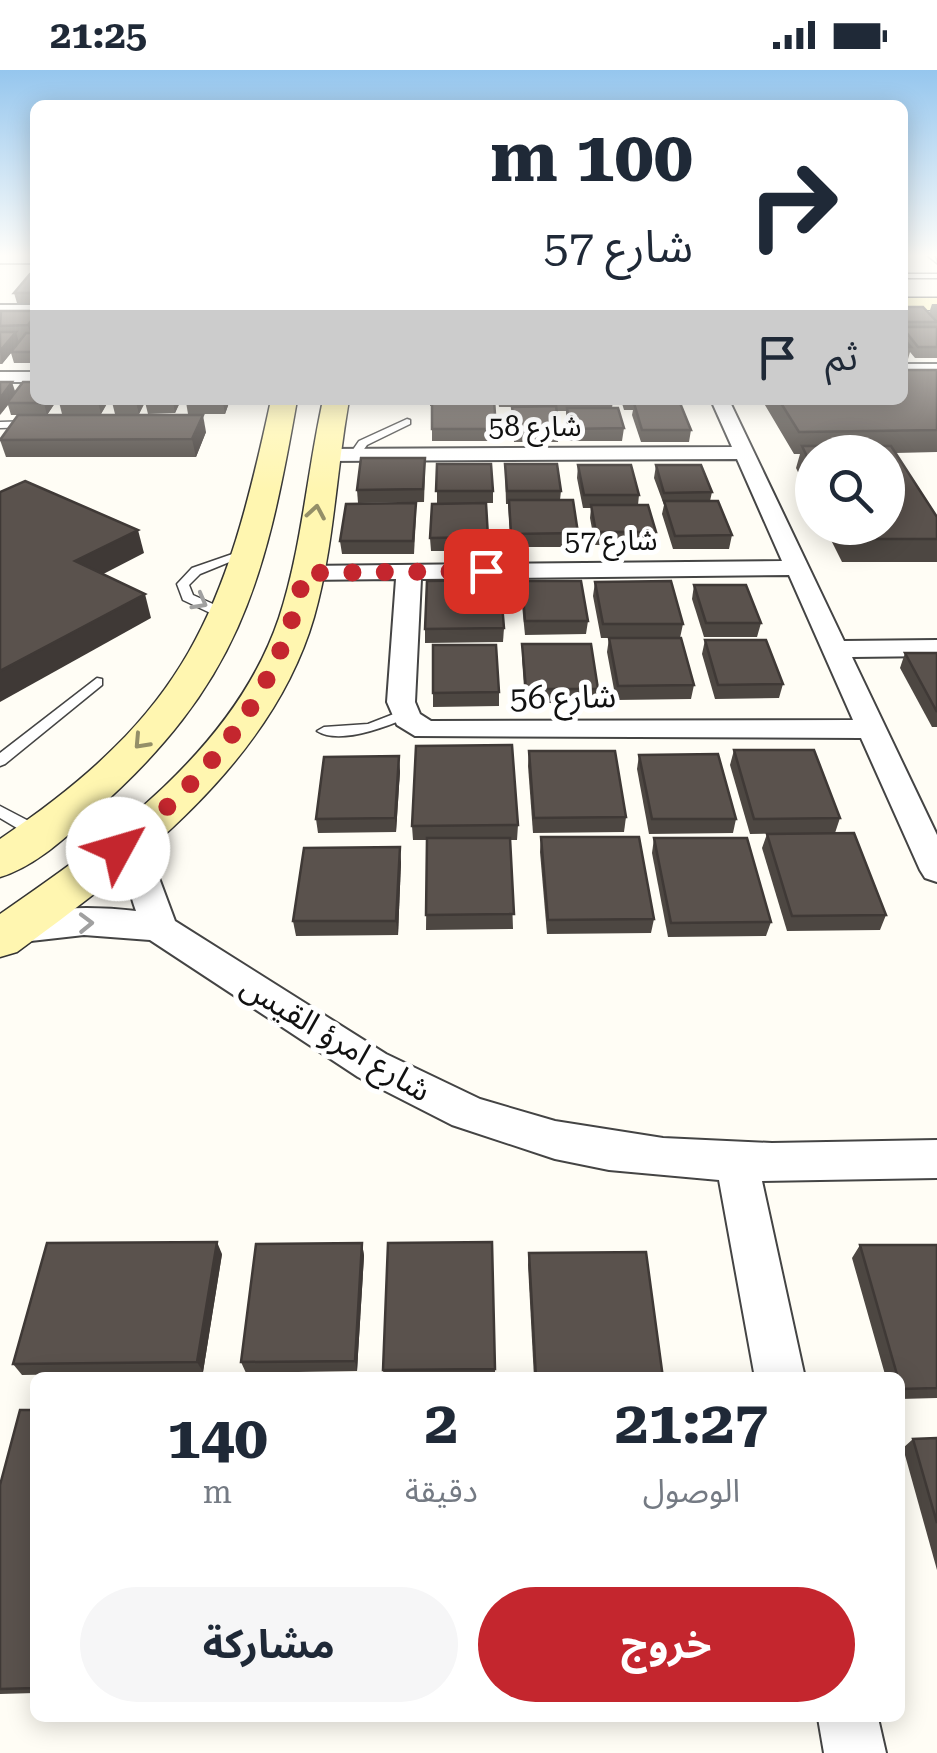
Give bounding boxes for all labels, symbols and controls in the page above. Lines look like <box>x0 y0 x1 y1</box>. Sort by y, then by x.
text: 21:25 <box>50 13 147 57</box>
text: 100 m <box>490 116 693 198</box>
icon: right <box>728 140 858 270</box>
text: شارع 57 <box>544 220 693 273</box>
icon: arrive <box>750 330 805 385</box>
text: ثم <box>825 335 858 379</box>
street label: شارع 58 <box>488 410 582 447</box>
map controls <box>795 435 905 545</box>
button: search <box>795 435 905 545</box>
one-way arrow <box>305 503 326 520</box>
street label: شارع 57 <box>564 524 658 561</box>
pin <box>444 529 529 614</box>
icon: arrive <box>459 544 514 599</box>
one-way arrow <box>189 590 208 609</box>
street label: شارع 56 <box>510 677 617 722</box>
one-way arrow <box>135 731 153 749</box>
position arrow <box>66 797 170 901</box>
one-way arrow <box>79 912 95 933</box>
street label: شارع امرؤ القيس <box>232 967 438 1114</box>
text: 2 <box>425 1387 458 1458</box>
text: 21:27 <box>615 1387 768 1458</box>
text: 140 <box>167 1402 268 1473</box>
text: دقيقة <box>405 1472 478 1510</box>
text: الوصول <box>643 1472 740 1510</box>
text: m <box>203 1473 232 1511</box>
button: مشاركة <box>80 1587 458 1702</box>
button: خروج <box>478 1587 855 1702</box>

